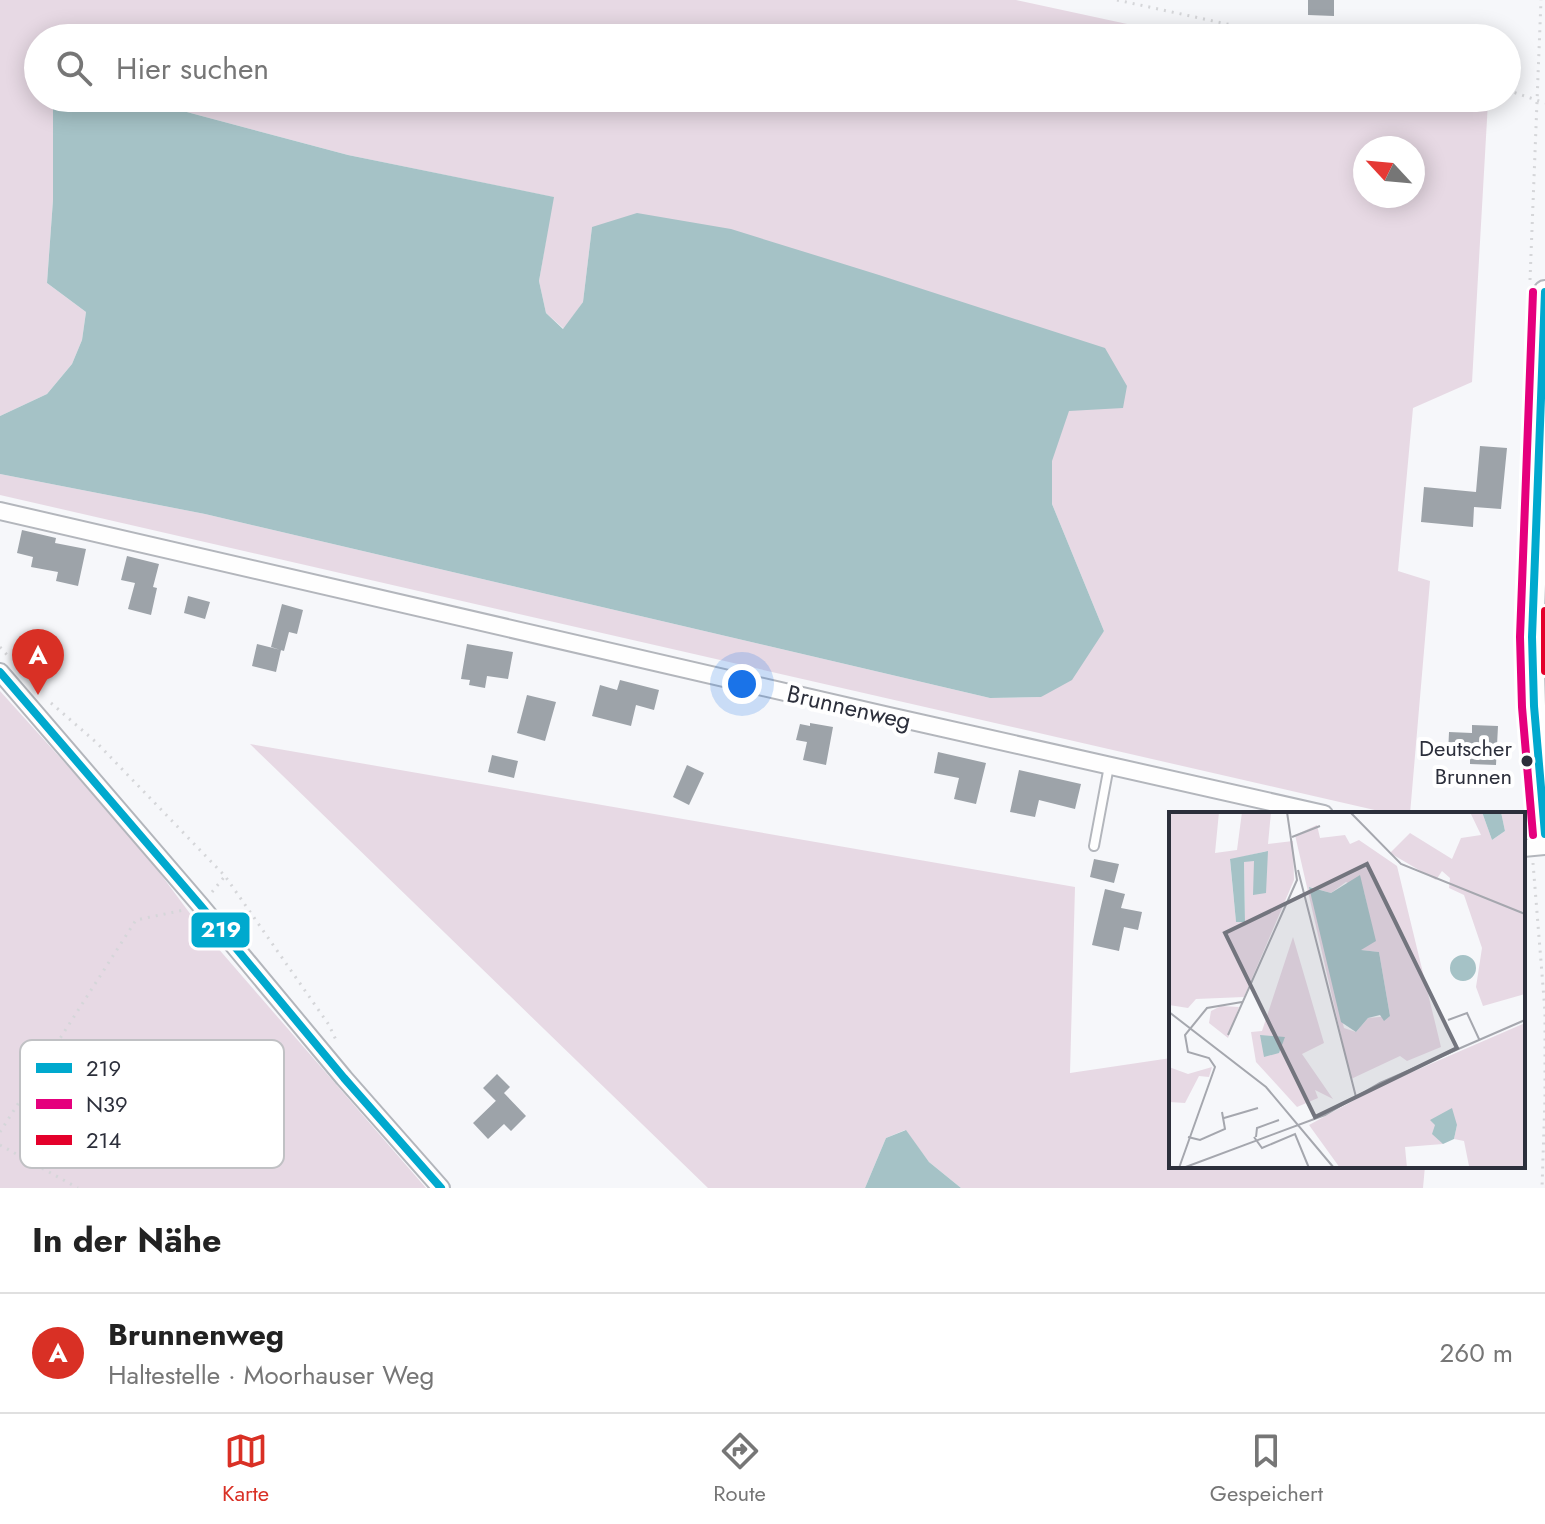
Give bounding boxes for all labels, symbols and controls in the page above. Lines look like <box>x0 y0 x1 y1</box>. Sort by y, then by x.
search box <box>24 24 1521 112</box>
icon: search <box>52 46 96 90</box>
text: Hier suchen <box>116 47 269 90</box>
north arrow <box>1353 136 1425 208</box>
pin: A <box>12 629 64 695</box>
your location <box>722 664 762 704</box>
street label: Brunnenweg <box>784 676 914 738</box>
place label: Deutscher Brunnen <box>1419 732 1512 792</box>
marker: Deutscher Brunnen <box>1519 753 1535 769</box>
inset map <box>1169 812 1525 1168</box>
line badge: 219 <box>190 911 251 949</box>
text: 219 <box>201 913 241 945</box>
legend <box>20 1040 284 1168</box>
text: 219 <box>86 1052 121 1084</box>
text: N39 <box>86 1088 128 1120</box>
text: 214 <box>86 1124 121 1156</box>
text: In der Nähe <box>32 1216 222 1265</box>
text: Brunnenweg <box>108 1313 284 1356</box>
text: A <box>48 1334 68 1372</box>
text: 260 m <box>1440 1334 1513 1372</box>
text: Haltestelle · Moorhauser Weg <box>108 1356 434 1394</box>
tab: Karte <box>222 1429 269 1509</box>
tab: Route <box>713 1429 766 1509</box>
tab: Gespeichert <box>1210 1429 1323 1509</box>

